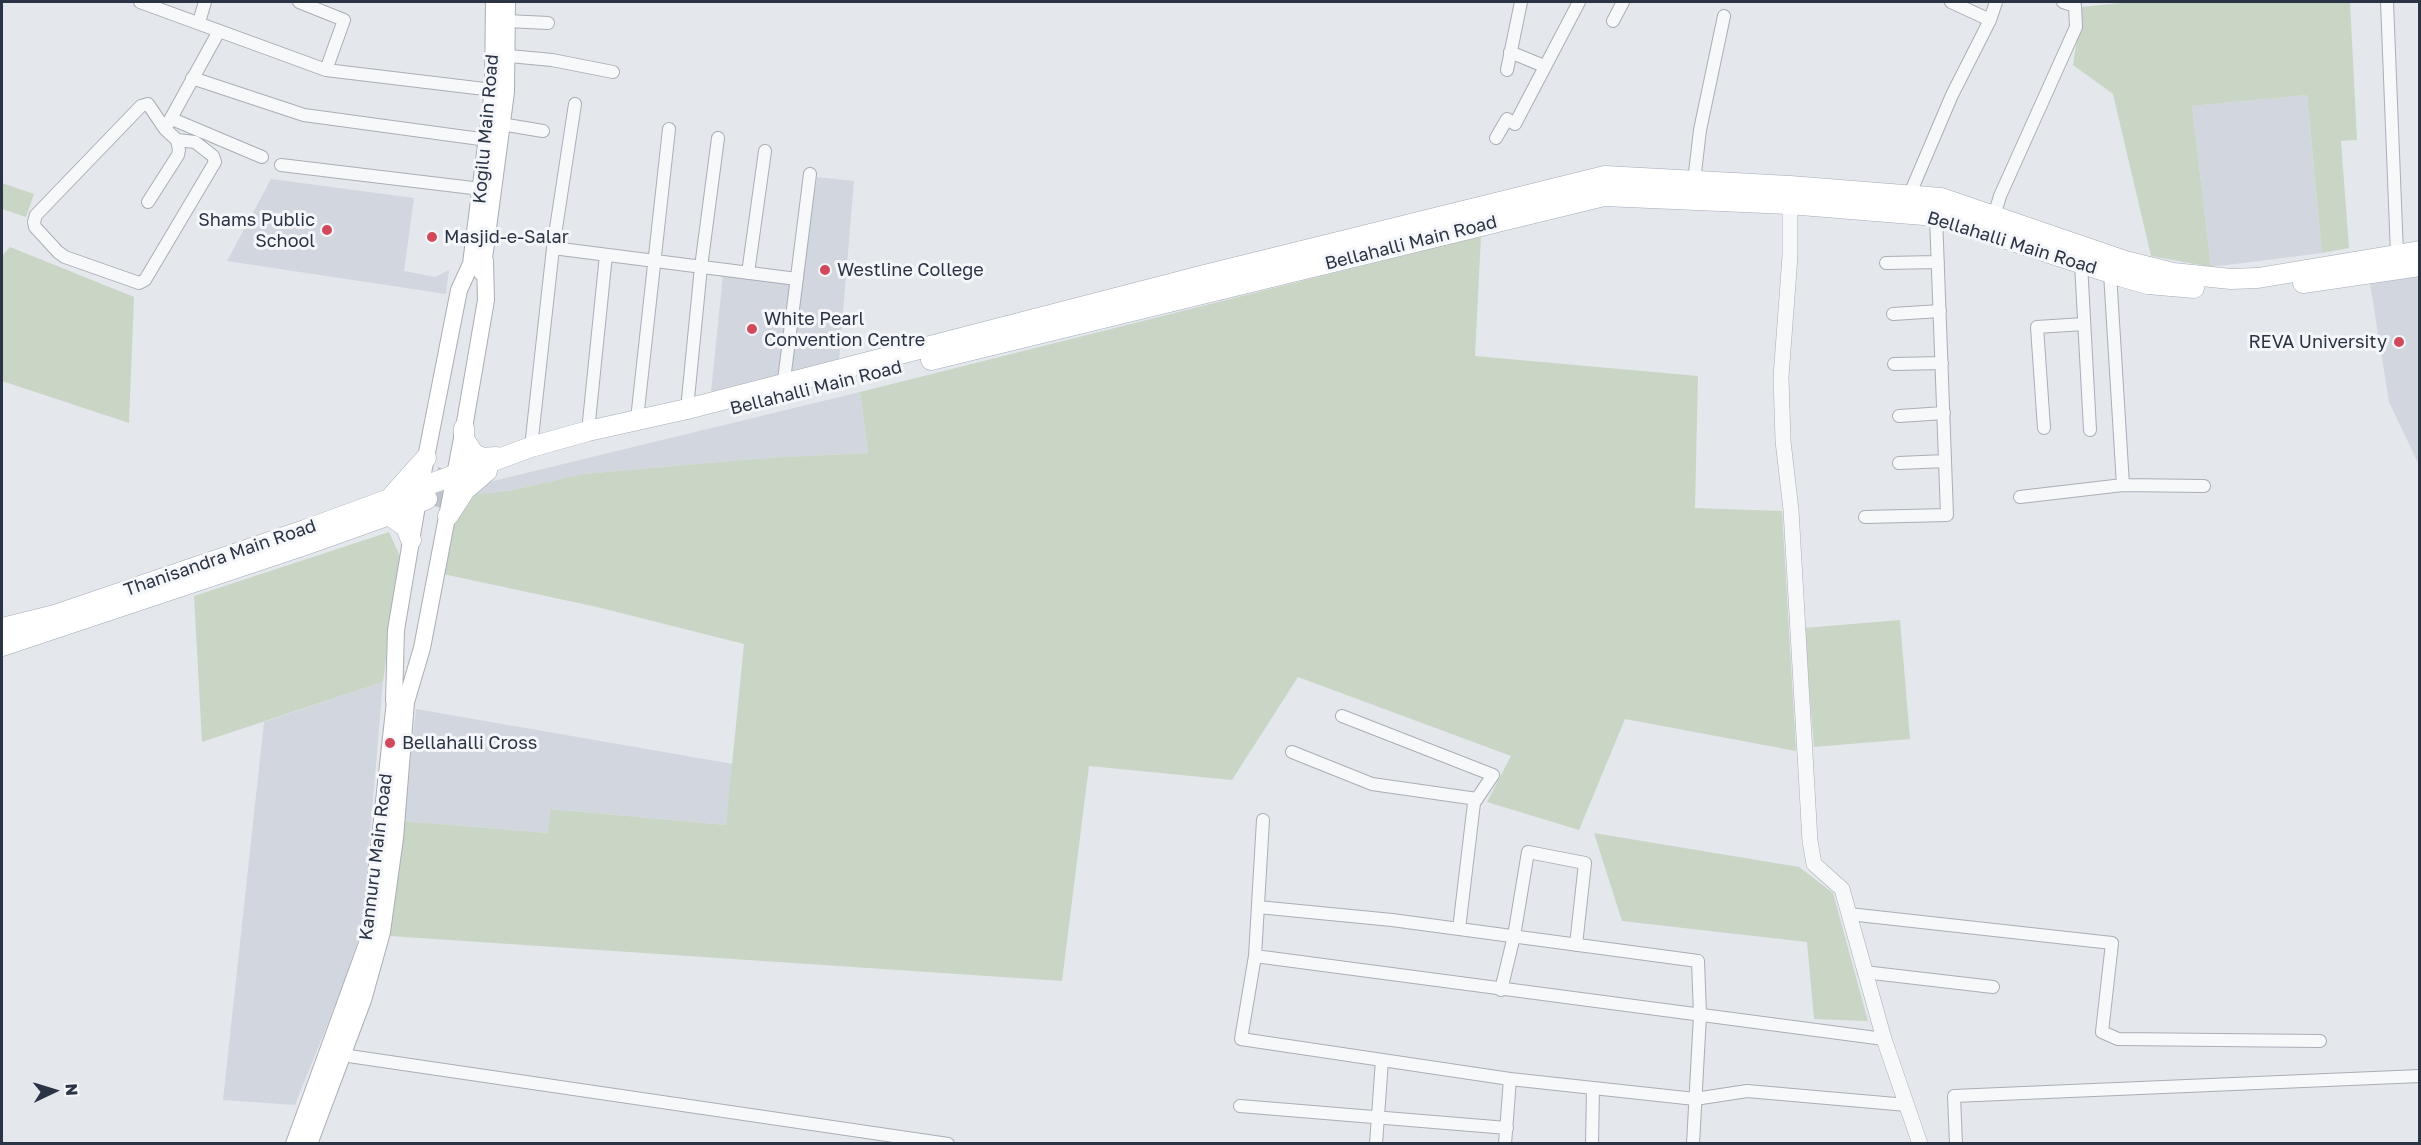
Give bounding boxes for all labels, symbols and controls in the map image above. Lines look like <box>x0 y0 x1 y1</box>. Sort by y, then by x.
street label: Kogilu Main Road <box>469 53 503 205</box>
street label: Bellahalli Main Road <box>1924 207 2100 279</box>
place label: Shams Public School <box>198 209 315 252</box>
street label: Bellahalli Main Road <box>1323 211 1499 275</box>
marker: Shams Public School <box>320 223 334 237</box>
place label: Masjid-e-Salar <box>444 226 569 248</box>
marker: Masjid-e-Salar <box>425 230 439 244</box>
place label: Westline College <box>837 259 984 281</box>
marker: Westline College <box>818 263 832 277</box>
place label: White Pearl Convention Centre <box>764 308 925 350</box>
marker: White Pearl Convention Centre <box>745 322 759 336</box>
place label: REVA University <box>2248 331 2387 353</box>
marker: REVA University <box>2392 335 2406 349</box>
street label: Bellahalli Main Road <box>728 356 904 420</box>
street label: Thanisandra Main Road <box>121 515 319 601</box>
place label: Bellahalli Cross <box>402 732 537 754</box>
marker: Bellahalli Cross <box>383 736 397 750</box>
street label: Kannuru Main Road <box>355 772 397 942</box>
north arrow <box>24 1061 84 1121</box>
text: N <box>62 1083 82 1097</box>

